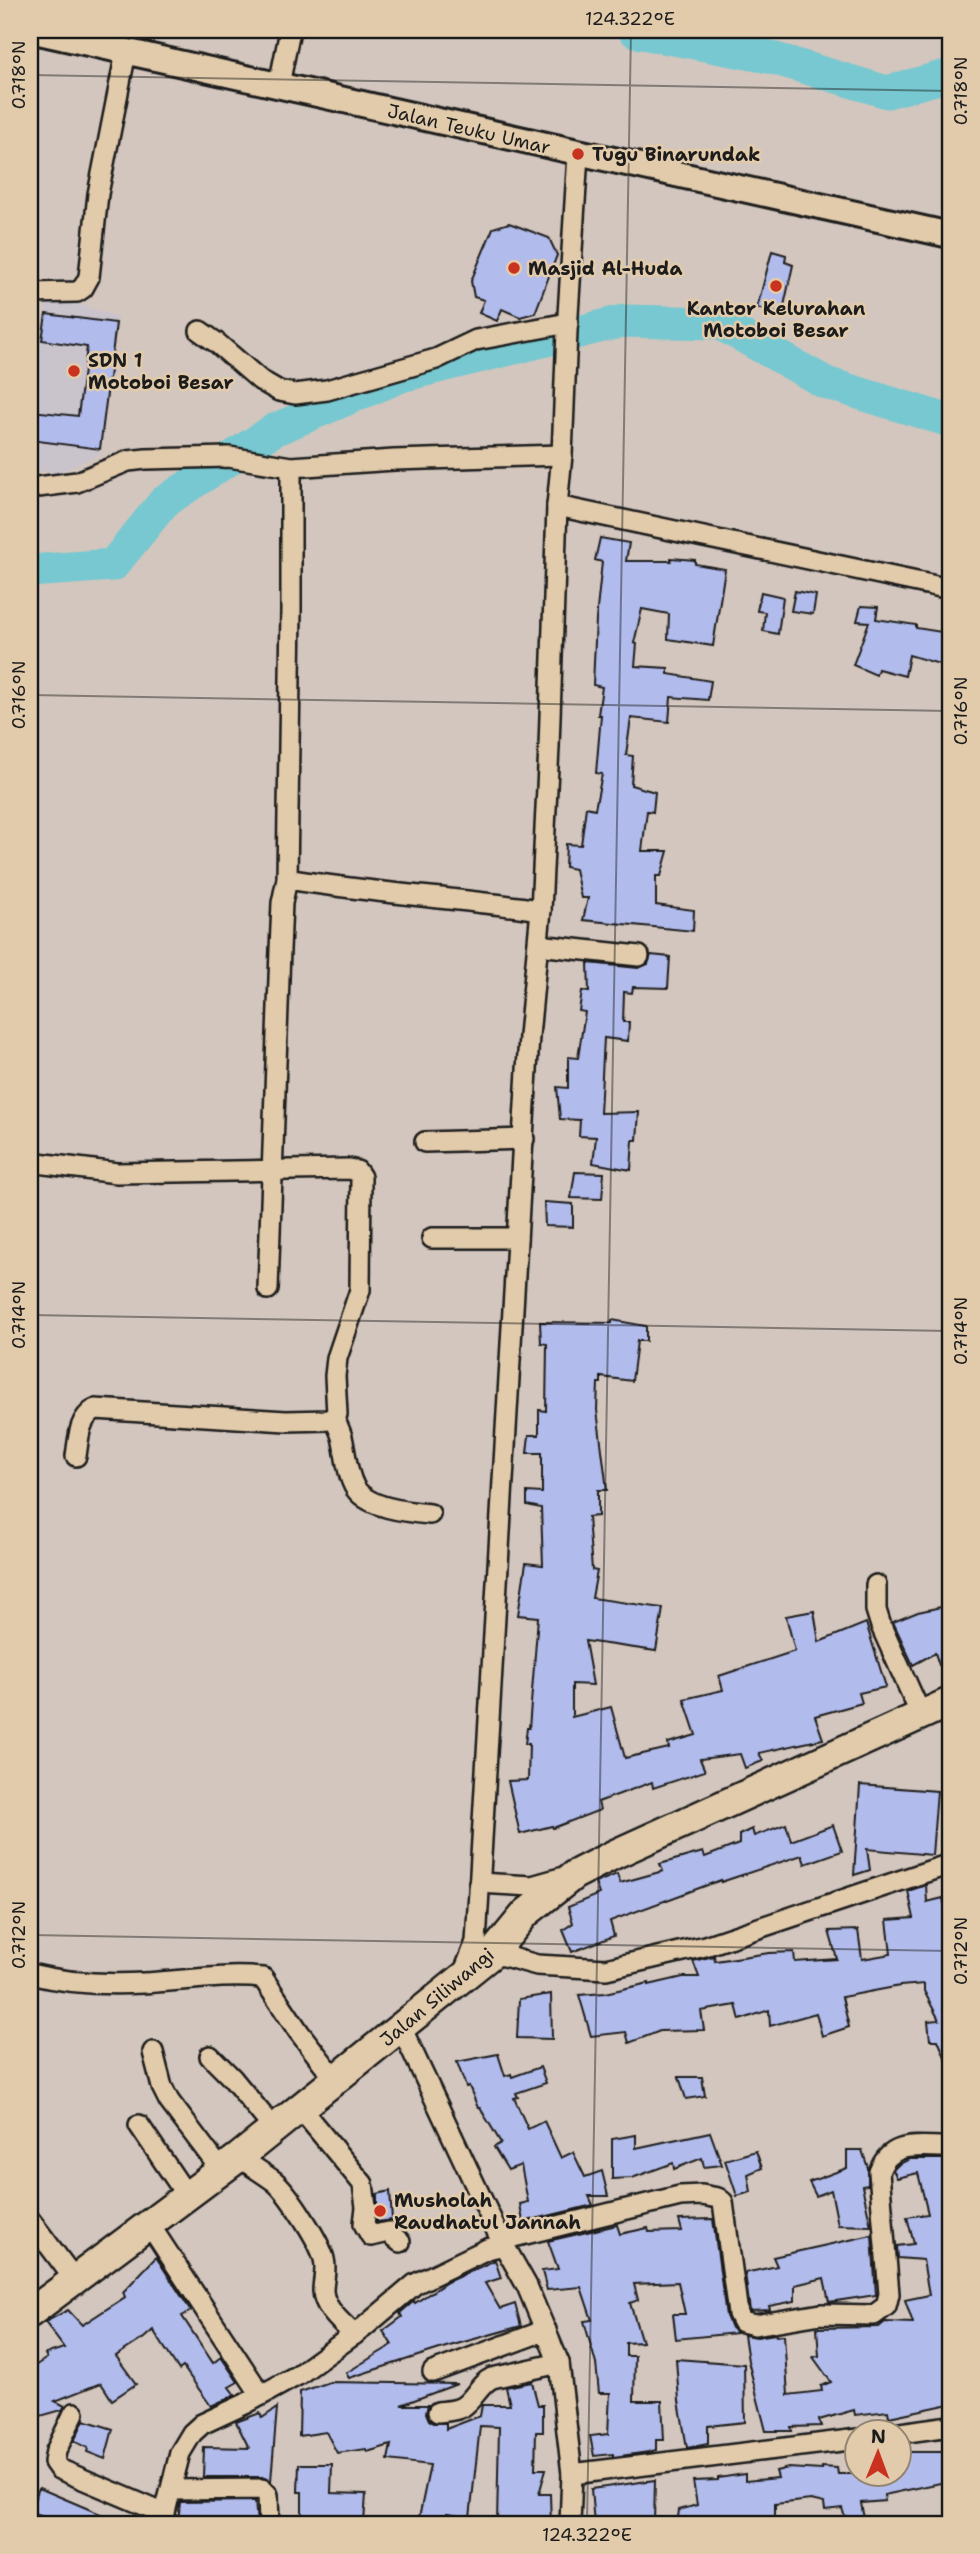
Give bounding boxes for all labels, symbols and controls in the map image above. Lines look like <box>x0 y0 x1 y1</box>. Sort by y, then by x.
text: 124.322°E <box>585 7 675 31</box>
text: 0.718°N <box>7 40 31 110</box>
text: 0.718°N <box>949 56 973 126</box>
street label: Jalan Teuku Umar <box>385 98 553 160</box>
place label: Tugu Binarundak <box>592 142 760 167</box>
marker: Tugu Binarundak <box>570 146 586 162</box>
place label: Masjid Al-Huda <box>528 256 682 281</box>
marker: Masjid Al-Huda <box>506 260 522 276</box>
marker: Kantor Kelurahan Motoboi Besar <box>768 278 784 294</box>
place label: Kantor Kelurahan Motoboi Besar <box>687 296 866 343</box>
place label: SDN 1 Motoboi Besar <box>88 348 234 395</box>
marker: SDN 1 Motoboi Besar <box>66 363 82 379</box>
text: 0.716°N <box>7 661 31 729</box>
text: 0.716°N <box>949 677 973 745</box>
text: 0.714°N <box>7 1281 31 1349</box>
text: 0.714°N <box>949 1297 973 1365</box>
text: 0.712°N <box>7 1901 31 1969</box>
text: 0.712°N <box>949 1917 973 1985</box>
street label: Jalan Siliwangi <box>375 1942 499 2052</box>
place label: Musholah Raudhatul Jannah <box>394 2188 581 2235</box>
marker: Musholah Raudhatul Jannah <box>372 2203 388 2219</box>
north arrow <box>844 2418 914 2488</box>
text: N <box>871 2424 886 2449</box>
text: 124.322°E <box>542 2523 632 2547</box>

